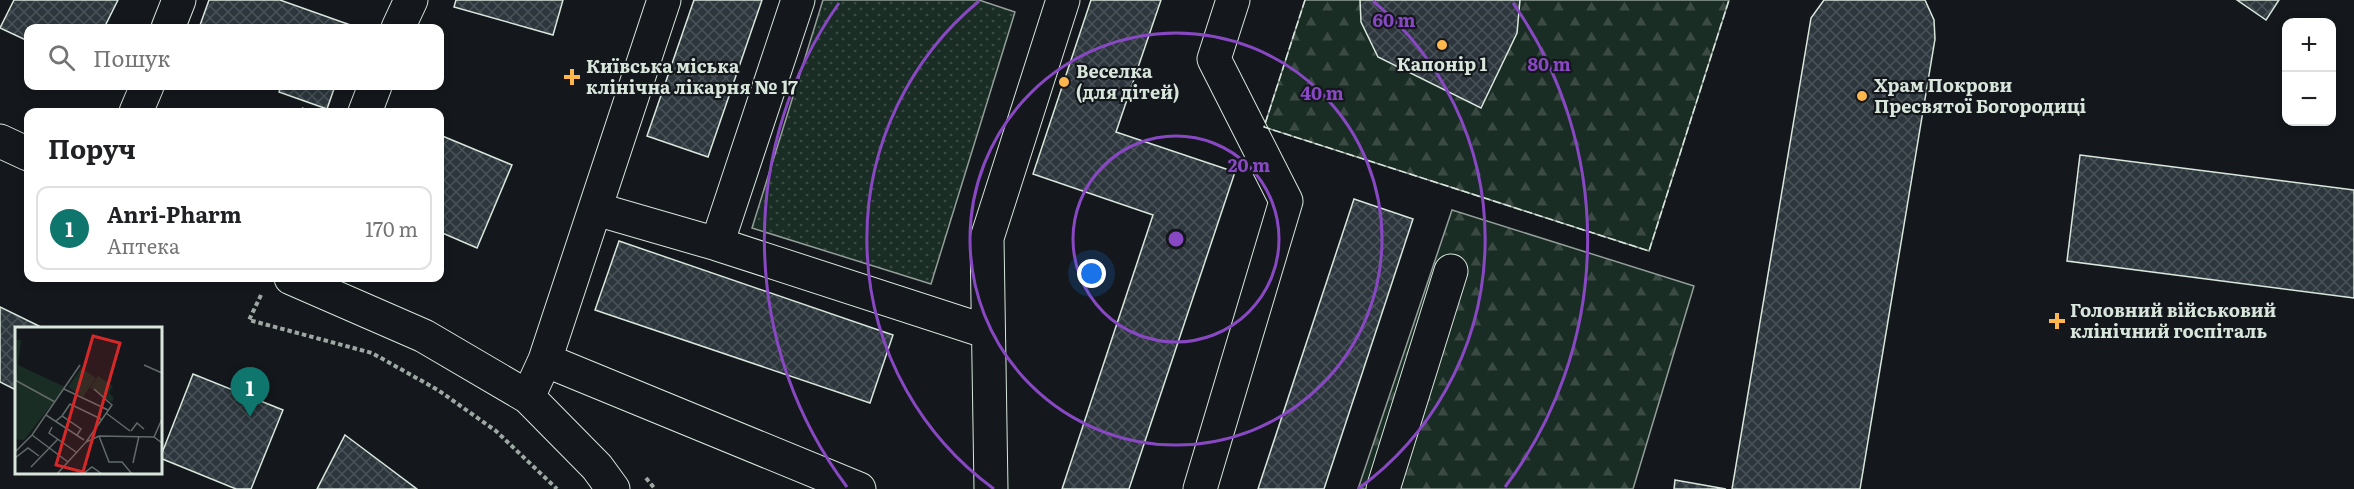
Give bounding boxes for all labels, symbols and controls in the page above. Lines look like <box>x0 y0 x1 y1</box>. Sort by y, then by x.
text: 60 m <box>1372 6 1416 33</box>
map controls <box>2282 18 2336 126</box>
button: + <box>2282 18 2336 72</box>
search box <box>24 24 444 90</box>
marker: Капонір 1 <box>1435 38 1449 52</box>
icon: search <box>45 41 78 74</box>
text: Пошук <box>93 41 170 74</box>
place label: Капонір 1 <box>1397 50 1488 77</box>
text: 80 m <box>1527 50 1571 77</box>
place label: Київська міська клінічна лікарня № 17 <box>586 52 798 100</box>
place label: Веселка (для дітей) <box>1076 57 1179 105</box>
marker: Київська міська клінічна лікарня № 17 <box>563 68 581 86</box>
place label: Храм Покрови Пресвятої Богородиці <box>1874 71 2087 119</box>
button: − <box>2282 72 2336 126</box>
marker: Веселка (для дітей) <box>1057 75 1071 89</box>
text: 40 m <box>1300 79 1344 106</box>
marker: Храм Покрови Пресвятої Богородиці <box>1855 89 1869 103</box>
text: Поруч <box>48 128 136 167</box>
text: 20 m <box>1228 151 1270 178</box>
text: Anri-Pharm <box>107 197 242 230</box>
text: 1 <box>65 213 74 243</box>
text: 170 m <box>365 213 418 243</box>
centre of rings <box>1166 229 1186 249</box>
text: Аптека <box>107 230 180 260</box>
your location <box>1077 259 1106 288</box>
place label: Головний військовий клінічний госпіталь <box>2070 296 2277 344</box>
marker: Головний військовий клінічний госпіталь <box>2048 312 2066 330</box>
inset map <box>15 327 162 474</box>
pin: 1 <box>230 368 270 417</box>

